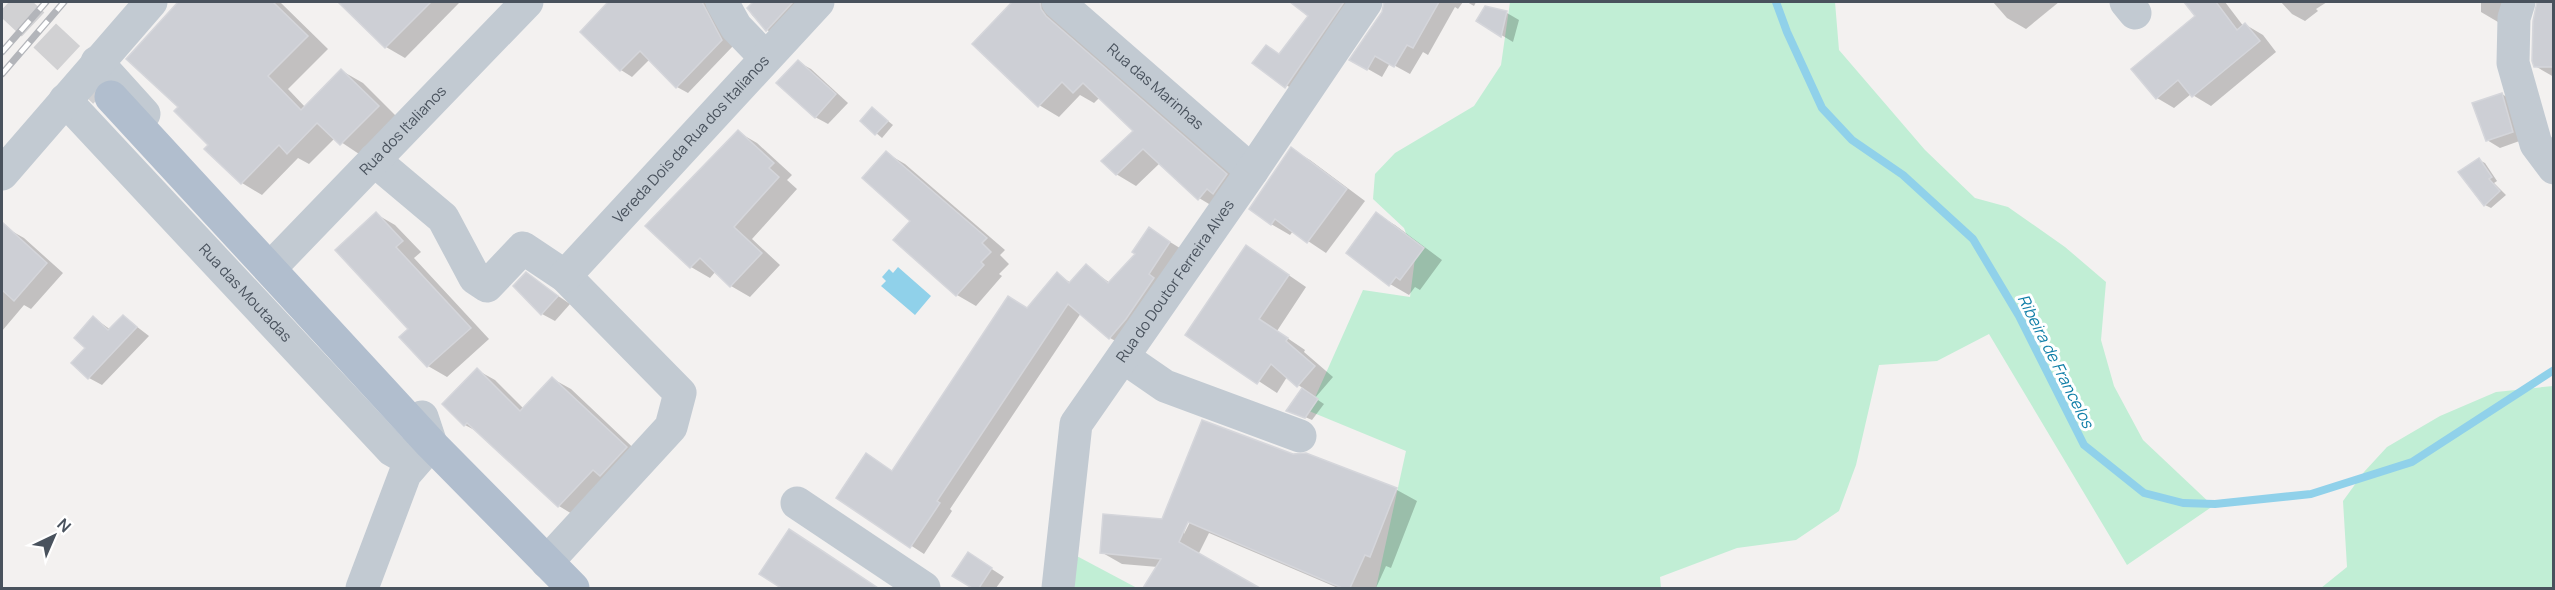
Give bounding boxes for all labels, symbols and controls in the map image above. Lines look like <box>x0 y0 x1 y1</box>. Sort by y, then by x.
street label: Rua das Marinhas <box>1103 38 1209 134</box>
street label: Vereda Dois da Rua dos Italianos <box>608 50 774 228</box>
street label: Rua dos Italianos <box>354 81 451 180</box>
street label: Rua do Doutor Ferreira Alves <box>1111 195 1239 366</box>
street label: Rua das Moutadas <box>194 239 297 346</box>
water label: Ribeira de Francelos <box>2013 290 2100 433</box>
north arrow <box>24 506 84 566</box>
text: N <box>53 513 76 537</box>

